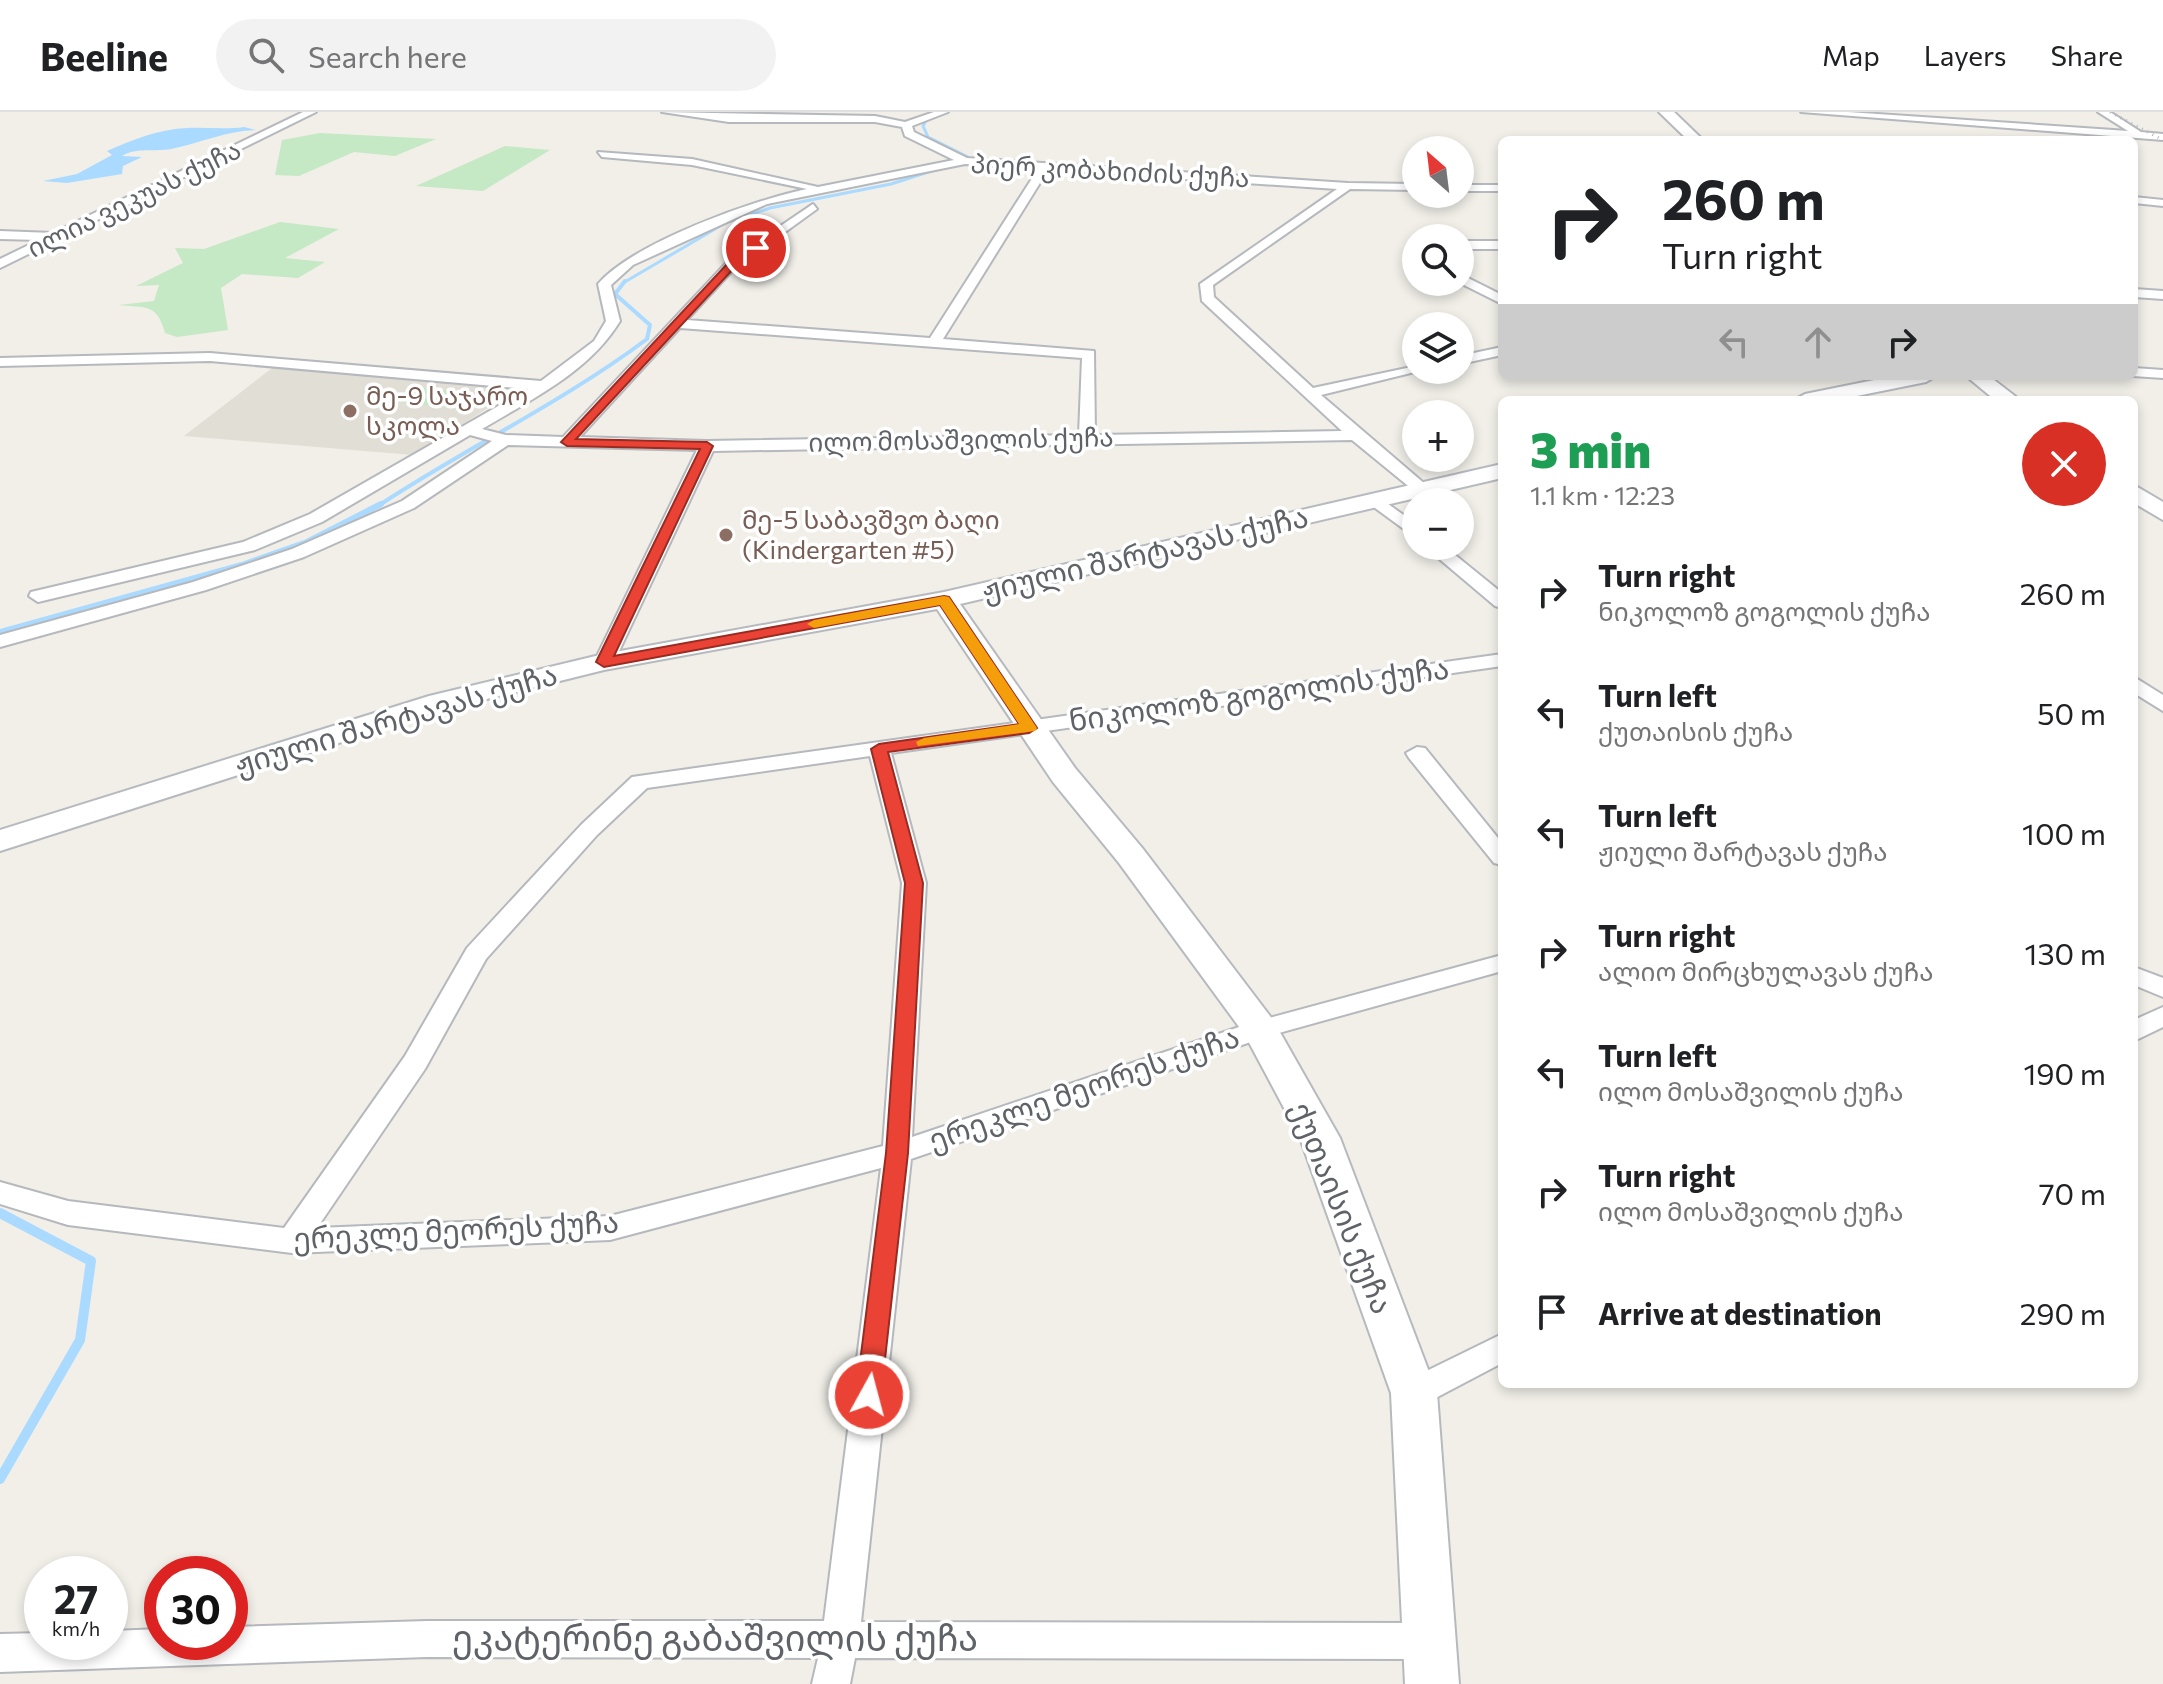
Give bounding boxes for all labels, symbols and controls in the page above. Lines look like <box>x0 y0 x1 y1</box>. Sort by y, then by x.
search box <box>216 19 776 91</box>
text: Beeline <box>40 32 168 79</box>
icon: search <box>244 33 288 77</box>
text: Search here <box>308 37 467 74</box>
text: Map <box>1822 38 1880 72</box>
text: Layers <box>1924 38 2006 72</box>
text: Share <box>2050 38 2123 72</box>
street label: ილია ვეკუას ქუჩა <box>22 132 246 265</box>
north arrow <box>1402 136 1474 208</box>
map controls <box>1402 136 1474 560</box>
street label: პიერ კობახიძის ქუჩა <box>970 147 1250 193</box>
text: 260 m <box>1662 163 1825 232</box>
icon: right <box>1530 168 1634 272</box>
pin <box>722 214 790 282</box>
button: search <box>1402 224 1474 296</box>
icon: arrive <box>734 226 778 270</box>
text: Turn right <box>1662 232 1823 276</box>
button: layers <box>1402 312 1474 384</box>
icon: left <box>1712 320 1756 364</box>
icon: ahead <box>1796 320 1840 364</box>
icon: right <box>1880 320 1924 364</box>
place label: მე-9 საჯარო სკოლა <box>366 379 528 442</box>
button: + <box>1402 400 1474 472</box>
marker: მე-9 საჯარო სკოლა <box>341 402 359 420</box>
text: 3 min <box>1530 419 1651 478</box>
street label: ილო მოსაშვილის ქუჩა <box>808 420 1114 459</box>
button: close <box>2022 422 2106 506</box>
text: 1.1 km · 12:23 <box>1530 479 1675 510</box>
button: − <box>1402 488 1474 560</box>
street label: ჟიული შარტავას ქუჩა <box>977 496 1312 609</box>
place label: მე-5 საბავშვო ბაღი (Kindergarten #5) <box>742 503 1000 564</box>
marker: მე-5 საბავშვო ბაღი (Kindergarten #5) <box>717 526 735 544</box>
text: Turn right <box>1598 556 1735 593</box>
icon: right <box>1530 570 1574 614</box>
text: 260 m <box>2020 574 2106 611</box>
text: ნიკოლოზ გოგოლის ქუჩა <box>1598 595 1931 626</box>
street label: ნიკოლოზ გოგოლის ქუჩა <box>1066 648 1451 740</box>
street label: ჟიული შარტავას ქუჩა <box>230 654 562 783</box>
text: Turn left <box>1598 676 1717 713</box>
icon: left <box>1530 690 1574 734</box>
text: 50 m <box>2037 694 2106 731</box>
text: ქუთაისის ქუჩა <box>1598 715 1793 746</box>
text: Turn left <box>1598 796 1717 833</box>
icon: left <box>1530 810 1574 854</box>
text: 100 m <box>2022 814 2106 851</box>
text: ჟიული შარტავას ქუჩა <box>1598 835 1888 866</box>
text: Turn right <box>1598 916 1735 953</box>
icon: right <box>1530 930 1574 974</box>
text: 130 m <box>2025 934 2106 971</box>
text: ალიო მირცხულავას ქუჩა <box>1598 955 1933 986</box>
street label: ერეკლე მეორეს ქუჩა <box>923 1016 1244 1159</box>
text: Turn left <box>1598 1036 1717 1073</box>
icon: left <box>1530 1050 1574 1094</box>
text: 190 m <box>2023 1054 2106 1091</box>
text: ილო მოსაშვილის ქუჩა <box>1598 1075 1903 1106</box>
street label: ქუთაისის ქუჩა <box>1282 1096 1403 1319</box>
text: Turn right <box>1598 1156 1735 1193</box>
icon: right <box>1530 1170 1574 1214</box>
text: 70 m <box>2039 1174 2106 1211</box>
text: ილო მოსაშვილის ქუჩა <box>1598 1195 1903 1226</box>
street label: ერეკლე მეორეს ქუჩა <box>292 1201 620 1258</box>
icon: arrive <box>1530 1290 1574 1334</box>
text: Arrive at destination <box>1598 1294 1882 1331</box>
text: 290 m <box>2020 1294 2106 1331</box>
position arrow <box>827 1353 911 1437</box>
speed limit sign: 30 <box>144 1556 248 1660</box>
text: 27 <box>54 1573 98 1622</box>
street label: ეკატერინე გაბაშვილის ქუჩა <box>452 1614 978 1661</box>
text: km/h <box>52 1616 100 1640</box>

